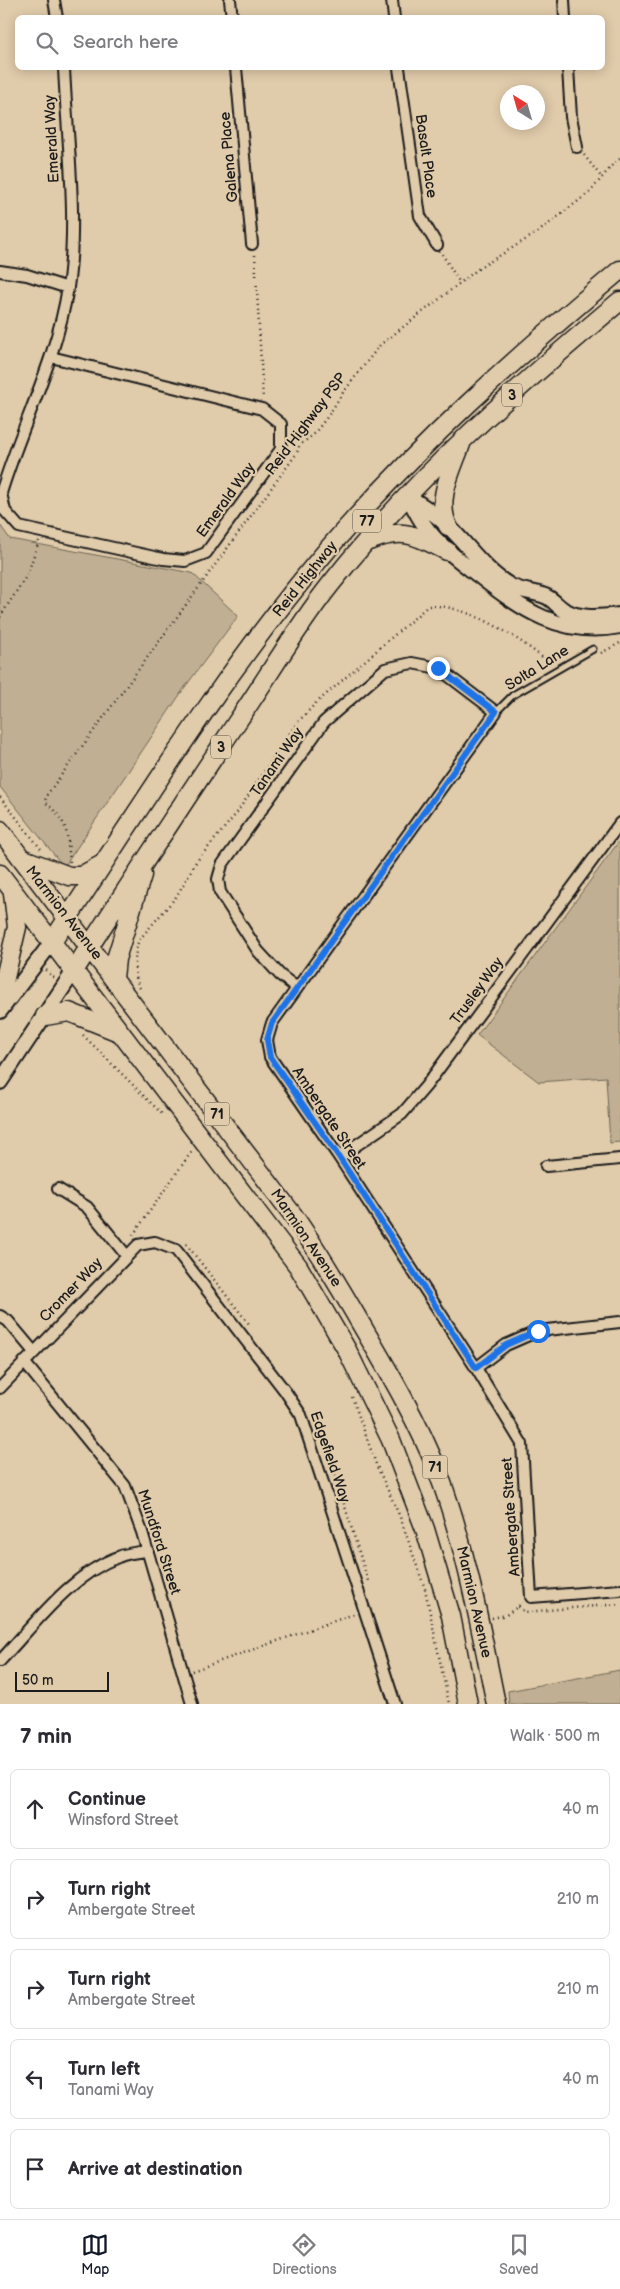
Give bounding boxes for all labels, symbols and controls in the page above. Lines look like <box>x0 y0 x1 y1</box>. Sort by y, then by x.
search box <box>15 15 605 70</box>
icon: search <box>33 29 61 57</box>
text: Search here <box>73 31 178 54</box>
north arrow <box>500 85 545 130</box>
street label: Emerald Way <box>40 94 64 184</box>
street label: Galena Place <box>216 111 242 203</box>
street label: Basalt Place <box>411 113 441 199</box>
street label: Reid Highway PSP <box>261 369 351 479</box>
road number: 3 <box>502 384 522 406</box>
street label: Emerald Way <box>192 459 260 541</box>
road number: 77 <box>353 510 381 532</box>
street label: Reid Highway <box>269 537 342 621</box>
street label: Solta Lane <box>502 641 573 695</box>
route end <box>427 657 450 680</box>
street label: Tanami Way <box>246 723 308 800</box>
road number: 3 <box>211 736 231 759</box>
street label: Marmion Avenue <box>21 862 107 964</box>
street label: Trusley Way <box>446 953 508 1028</box>
street label: Ambergate Street <box>288 1063 370 1173</box>
road number: 71 <box>204 1102 230 1126</box>
street label: Marmion Avenue <box>266 1185 346 1291</box>
street label: Cromer Way <box>35 1254 107 1326</box>
route start <box>527 1320 550 1343</box>
street label: Edgefield Way <box>305 1409 355 1506</box>
road number: 71 <box>422 1455 448 1478</box>
street label: Ambergate Street <box>497 1456 525 1577</box>
street label: Mundford Street <box>133 1487 185 1597</box>
street label: Marmion Avenue <box>452 1544 496 1660</box>
scale bar <box>15 1669 109 1692</box>
text: 50 m <box>22 1672 54 1689</box>
text: 7 min <box>20 1724 72 1749</box>
text: Walk · 500 m <box>510 1727 600 1746</box>
text: Continue <box>68 1788 146 1811</box>
icon: ahead <box>21 1795 49 1823</box>
text: 40 m <box>562 1800 599 1819</box>
text: Winsford Street <box>68 1811 179 1830</box>
text: Turn right <box>68 1878 151 1901</box>
icon: right <box>21 1885 49 1913</box>
text: 210 m <box>557 1890 599 1909</box>
text: Ambergate Street <box>68 1901 195 1920</box>
text: Turn right <box>68 1968 151 1991</box>
icon: right <box>21 1975 49 2003</box>
text: 210 m <box>557 1980 599 1999</box>
text: Ambergate Street <box>68 1991 195 2010</box>
text: Turn left <box>68 2058 140 2081</box>
icon: left <box>21 2065 49 2093</box>
text: 40 m <box>562 2070 599 2089</box>
text: Tanami Way <box>68 2081 154 2100</box>
icon: arrive <box>21 2155 49 2183</box>
text: Arrive at destination <box>68 2158 243 2181</box>
tab: Map <box>81 2231 110 2278</box>
tab: Directions <box>272 2231 337 2278</box>
tab: Saved <box>499 2231 539 2278</box>

